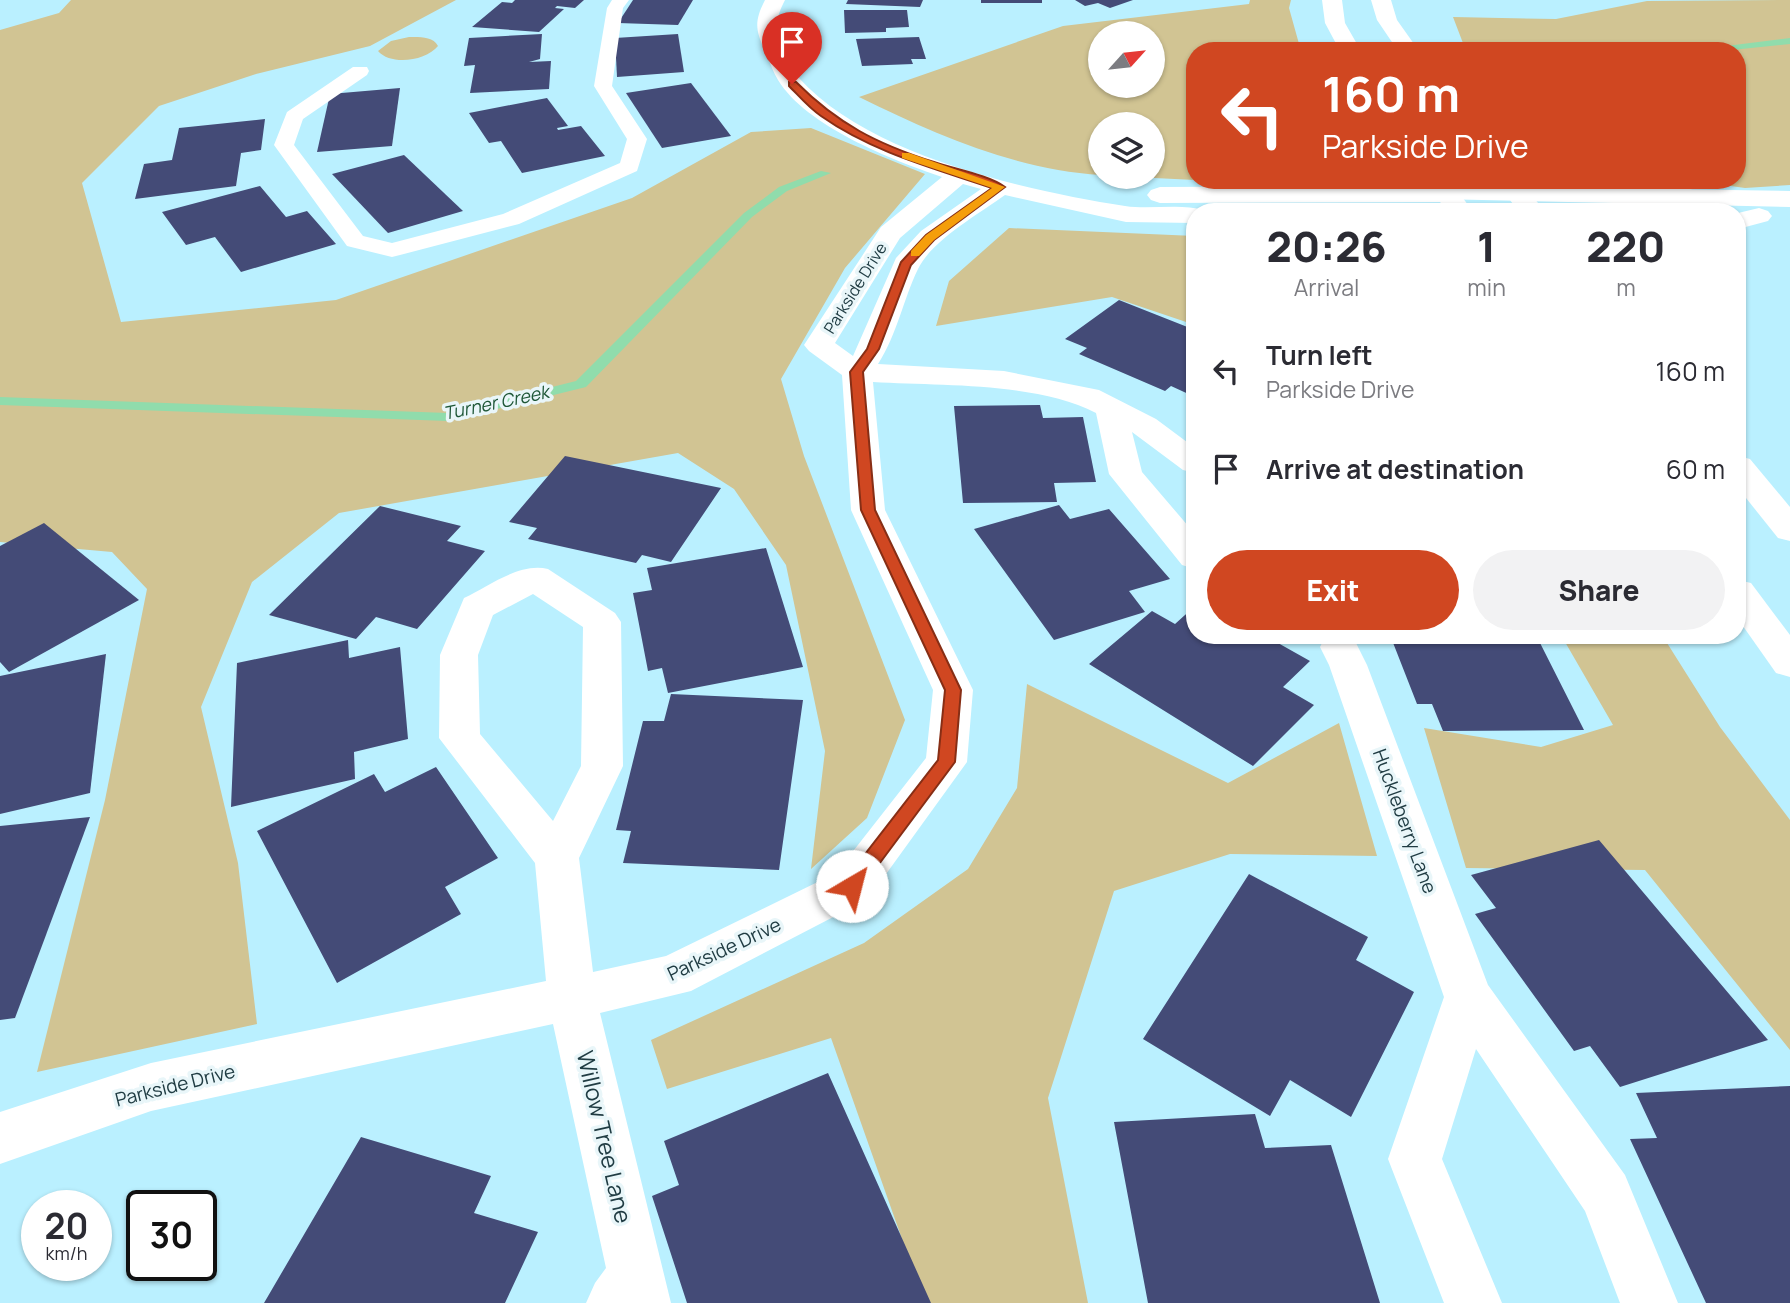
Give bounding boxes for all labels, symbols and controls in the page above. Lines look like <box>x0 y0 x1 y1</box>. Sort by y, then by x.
pin <box>762 12.0 822 84</box>
north arrow <box>1088 21 1166 98</box>
map controls <box>1088 21 1165 189</box>
icon: arrive <box>773 23 811 61</box>
text: 160 m <box>1322 60 1460 127</box>
icon: left <box>1207 70 1298 161</box>
button: layers <box>1088 112 1165 189</box>
text: Parkside Drive <box>1322 124 1529 168</box>
text: 20:26 <box>1267 217 1387 275</box>
text: 1 <box>1477 217 1496 275</box>
text: 220 <box>1586 217 1665 275</box>
street label: Parkside Drive <box>818 238 892 338</box>
text: Arrival <box>1294 271 1359 303</box>
text: min <box>1467 271 1506 303</box>
text: m <box>1616 271 1636 303</box>
text: Turn left <box>1266 337 1373 373</box>
icon: left <box>1207 352 1245 390</box>
text: 160 m <box>1656 353 1725 389</box>
text: Parkside Drive <box>1266 373 1415 405</box>
water label: Turner Creek <box>441 378 554 425</box>
icon: arrive <box>1207 450 1245 488</box>
text: Arrive at destination <box>1266 451 1524 487</box>
text: 60 m <box>1666 451 1725 487</box>
button: Exit <box>1207 550 1459 630</box>
button: Share <box>1473 550 1725 630</box>
street label: Huckleberry Lane <box>1367 745 1443 897</box>
position arrow <box>815 849 889 923</box>
street label: Parkside Drive <box>663 911 785 987</box>
street label: Willow Tree Lane <box>570 1047 640 1226</box>
street label: Parkside Drive <box>112 1058 238 1112</box>
speed limit sign: 30 <box>126 1190 217 1281</box>
text: 20 <box>45 1202 88 1250</box>
text: km/h <box>46 1241 87 1265</box>

